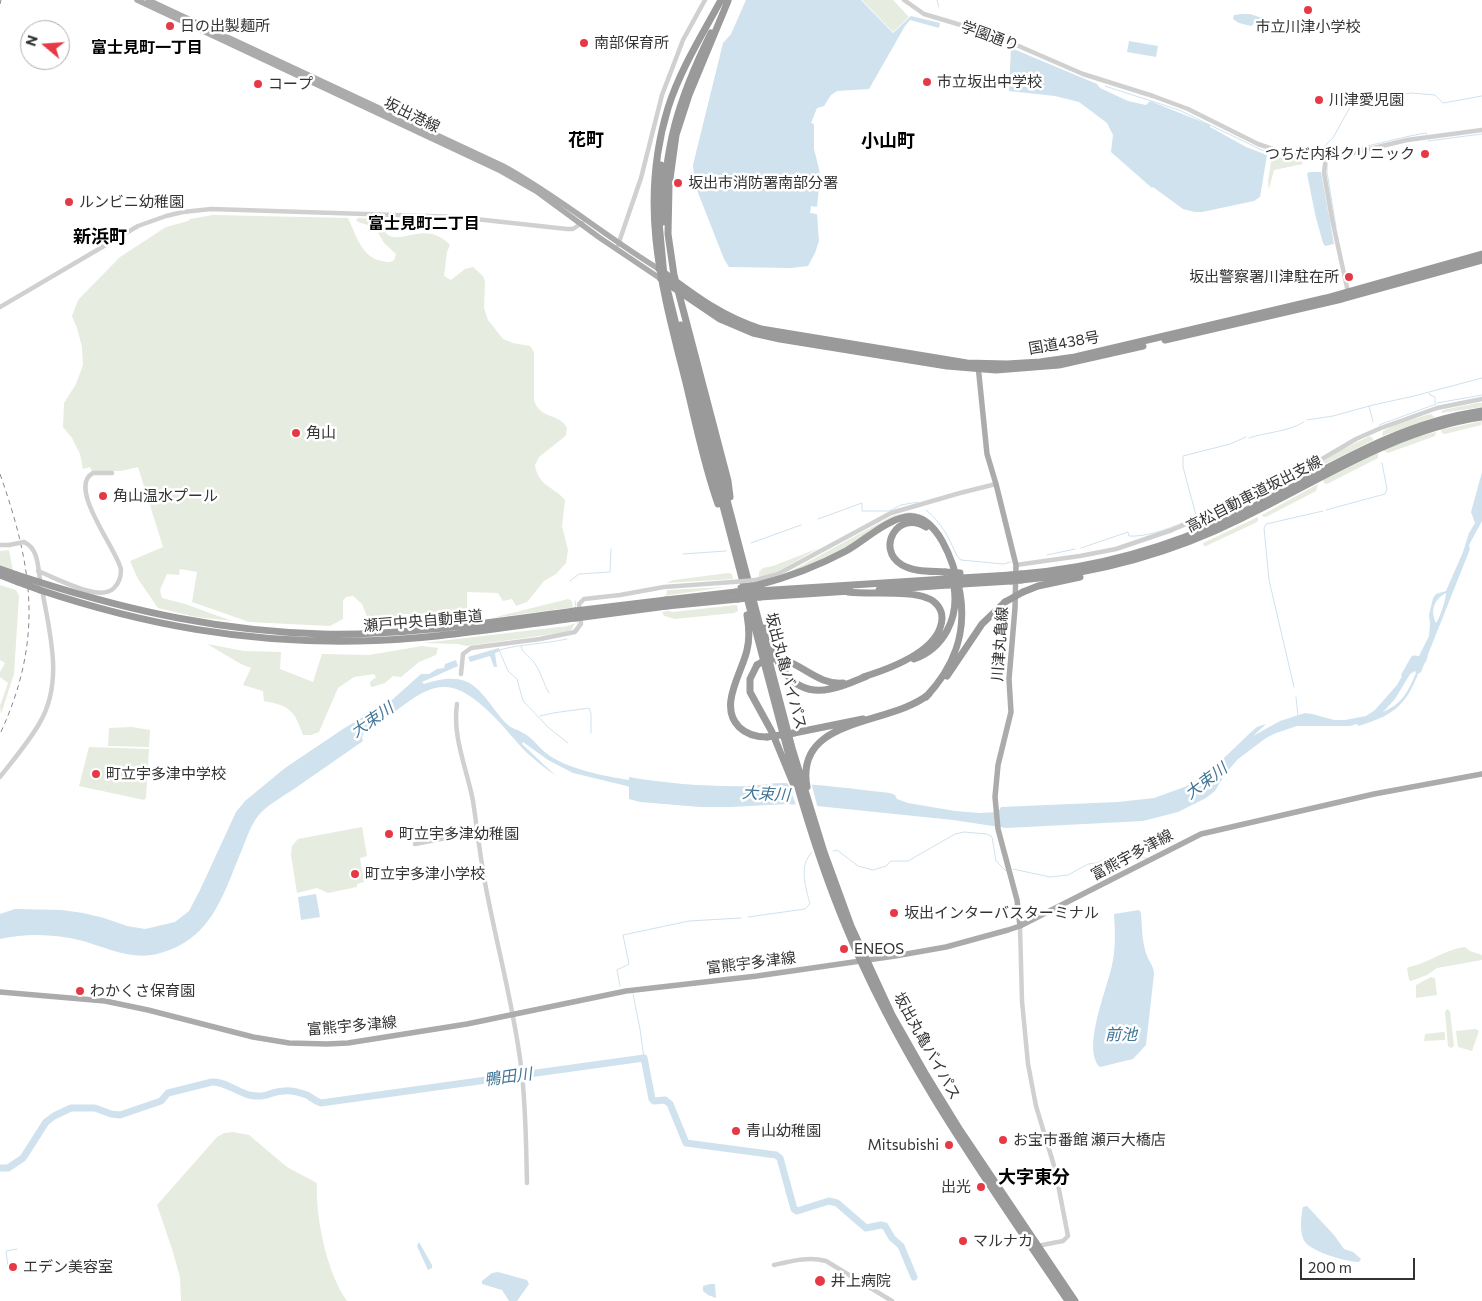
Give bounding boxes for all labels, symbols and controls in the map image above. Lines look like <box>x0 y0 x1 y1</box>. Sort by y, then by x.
marker: 市立川津小学校 <box>1302 4 1314 16</box>
place label: 日の出製麺所 <box>180 17 270 35</box>
street label: 学園通り <box>959 17 1021 55</box>
place label: 市立川津小学校 <box>1256 18 1360 36</box>
north arrow <box>20 20 70 70</box>
marker: 日の出製麺所 <box>164 20 176 32</box>
text: N <box>22 33 41 48</box>
place label: 南部保育所 <box>594 34 669 52</box>
marker: 南部保育所 <box>578 37 590 49</box>
district label: 富士見町一丁目 <box>91 38 203 58</box>
place label: 市立坂出中学校 <box>937 73 1042 91</box>
place label: コープ <box>268 75 313 93</box>
marker: 市立坂出中学校 <box>921 76 933 88</box>
marker: コープ <box>252 78 264 90</box>
place label: 川津愛児園 <box>1329 91 1404 109</box>
street label: 坂出港線 <box>381 94 443 136</box>
marker: 川津愛児園 <box>1313 94 1325 106</box>
district label: 花町 <box>568 129 604 151</box>
district label: 小山町 <box>861 130 915 152</box>
place label: つちだ内科クリニック <box>1265 145 1415 163</box>
marker: つちだ内科クリニック <box>1419 148 1431 160</box>
place label: 坂出市消防署南部分署 <box>688 174 838 192</box>
marker: 坂出市消防署南部分署 <box>672 177 684 189</box>
place label: ルンビニ幼稚園 <box>79 193 184 211</box>
marker: ルンビニ幼稚園 <box>63 196 75 208</box>
district label: 富士見町二丁目 <box>368 214 480 234</box>
district label: 新浜町 <box>73 226 127 248</box>
place label: 坂出警察署川津駐在所 <box>1189 268 1339 286</box>
marker: 坂出警察署川津駐在所 <box>1343 271 1355 283</box>
street label: 国道438号 <box>1027 328 1101 358</box>
place label: 角山 <box>306 424 336 442</box>
marker: 角山 <box>290 427 302 439</box>
street label: 高松自動車道坂出支線 <box>1183 452 1325 536</box>
place label: 角山温水プール <box>113 487 218 505</box>
marker: 角山温水プール <box>97 490 109 502</box>
street label: 川津丸亀線 <box>988 606 1012 682</box>
street label: 瀬戸中央自動車道 <box>362 607 484 635</box>
street label: 坂出丸亀バイパス <box>762 611 810 731</box>
water label: 大束川 <box>347 698 397 742</box>
water label: 大束川 <box>1181 759 1231 803</box>
place label: 町立宇多津中学校 <box>106 765 226 783</box>
marker: 町立宇多津中学校 <box>90 768 102 780</box>
water label: 大束川 <box>742 783 790 805</box>
place label: 町立宇多津幼稚園 <box>399 825 519 843</box>
street label: 富熊宇多津線 <box>1088 826 1176 884</box>
marker: 町立宇多津幼稚園 <box>383 828 395 840</box>
place label: 町立宇多津小学校 <box>365 865 485 883</box>
marker: 町立宇多津小学校 <box>349 868 361 880</box>
place label: 坂出インターバスターミナル <box>904 904 1099 922</box>
marker: 坂出インターバスターミナル <box>888 907 900 919</box>
place label: ENEOS <box>854 940 904 958</box>
marker: ENEOS <box>838 943 850 955</box>
street label: 富熊宇多津線 <box>705 949 797 977</box>
place label: わかくさ保育園 <box>90 982 195 1000</box>
marker: わかくさ保育園 <box>74 985 86 997</box>
street label: 坂出丸亀バイパス <box>890 989 964 1103</box>
street label: 富熊宇多津線 <box>306 1013 398 1039</box>
water label: 前池 <box>1105 1025 1137 1045</box>
water label: 鴨田川 <box>483 1064 533 1090</box>
place label: 青山幼稚園 <box>746 1122 821 1140</box>
marker: 青山幼稚園 <box>730 1125 742 1137</box>
place label: お宝市番館 瀬戸大橋店 <box>1013 1131 1166 1149</box>
marker: お宝市番館 瀬戸大橋店 <box>997 1134 1009 1146</box>
place label: Mitsubishi <box>867 1136 939 1154</box>
marker: Mitsubishi <box>943 1139 955 1151</box>
district label: 大字東分 <box>998 1166 1070 1188</box>
place label: 出光 <box>941 1178 971 1196</box>
marker: 出光 <box>975 1181 987 1193</box>
place label: マルナカ <box>973 1232 1033 1250</box>
marker: マルナカ <box>957 1235 969 1247</box>
scale bar <box>1302 1248 1417 1280</box>
place label: エデン美容室 <box>23 1258 113 1276</box>
text: 200 m <box>1308 1258 1352 1276</box>
marker: エデン美容室 <box>7 1261 19 1273</box>
place label: 井上病院 <box>831 1272 891 1290</box>
marker: 井上病院 <box>813 1274 827 1288</box>

